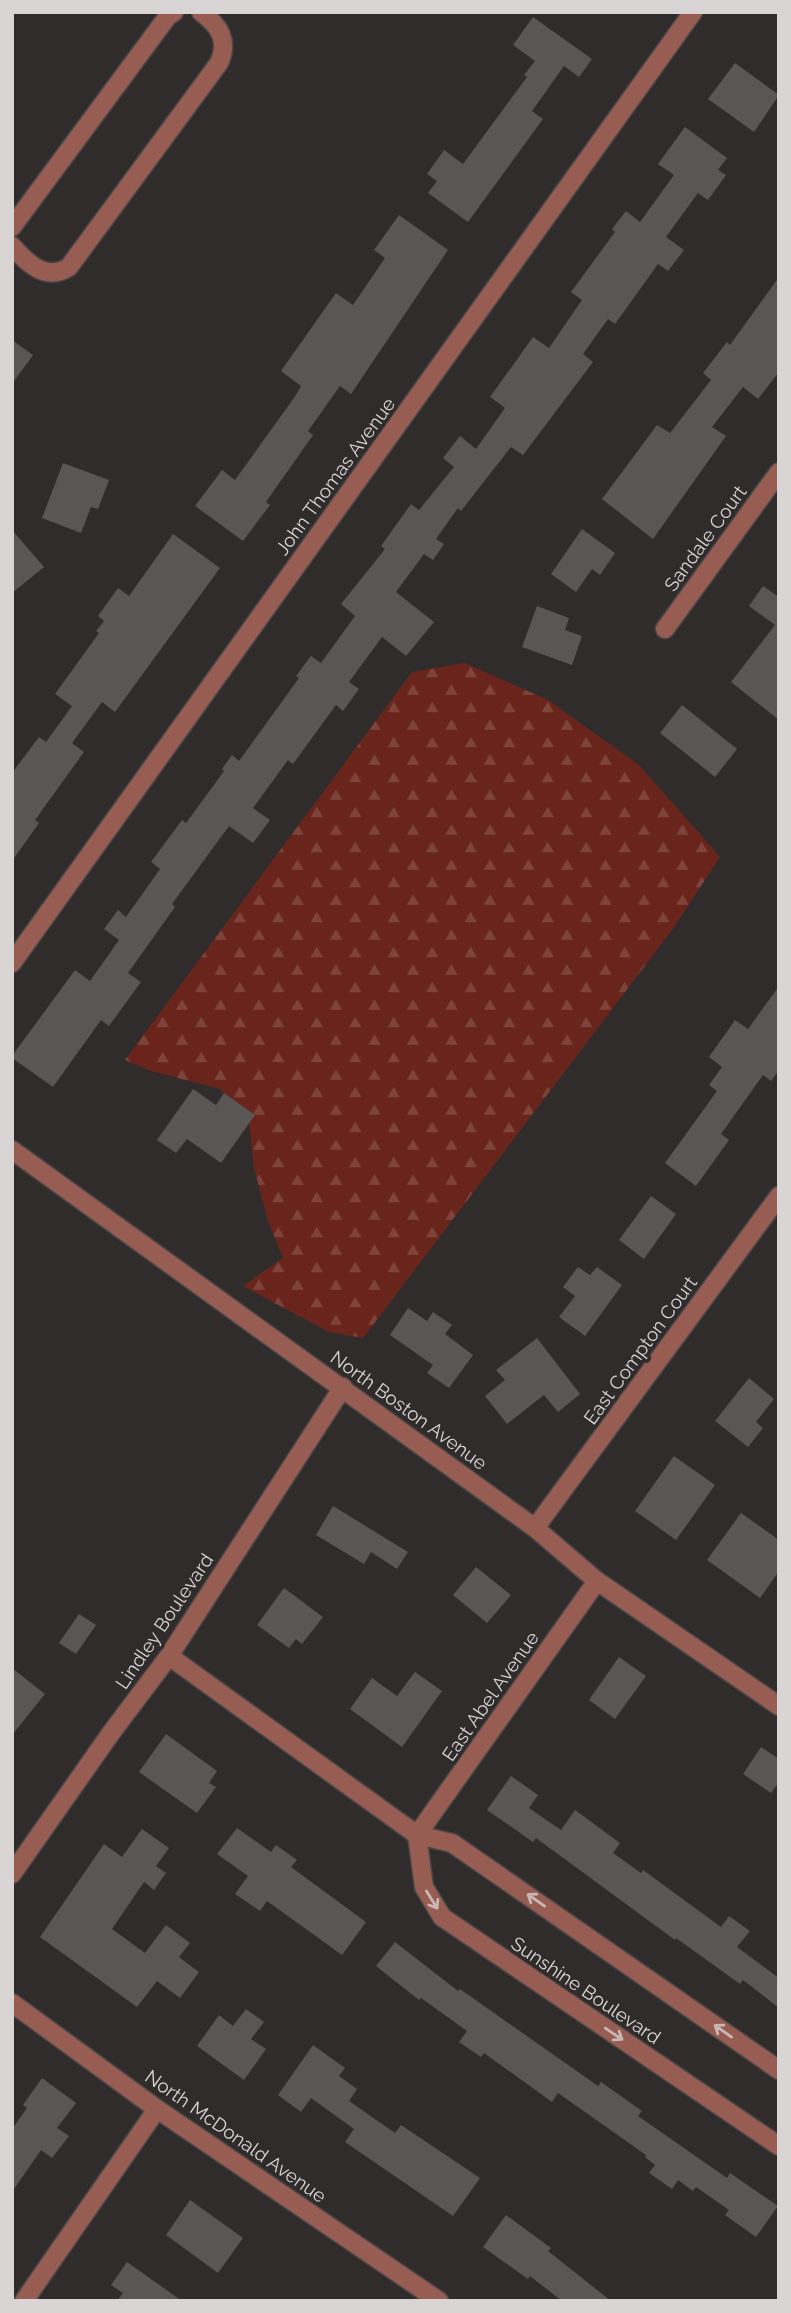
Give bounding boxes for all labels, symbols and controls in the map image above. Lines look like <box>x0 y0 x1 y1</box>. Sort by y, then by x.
street label: John Thomas Avenue <box>271 393 399 559</box>
street label: Sandale Court <box>659 480 751 595</box>
street label: East Compton Court <box>579 1271 702 1428</box>
street label: North Boston Avenue <box>327 1346 491 1474</box>
street label: Lindley Boulevard <box>111 1549 217 1693</box>
street label: East Abel Avenue <box>437 1627 543 1765</box>
one-way arrow <box>425 1890 439 1910</box>
one-way arrow <box>527 1893 546 1907</box>
street label: Sunshine Boulevard <box>507 1932 665 2048</box>
one-way arrow <box>714 2024 733 2038</box>
one-way arrow <box>604 2027 623 2041</box>
street label: North McDonald Avenue <box>141 2065 331 2207</box>

